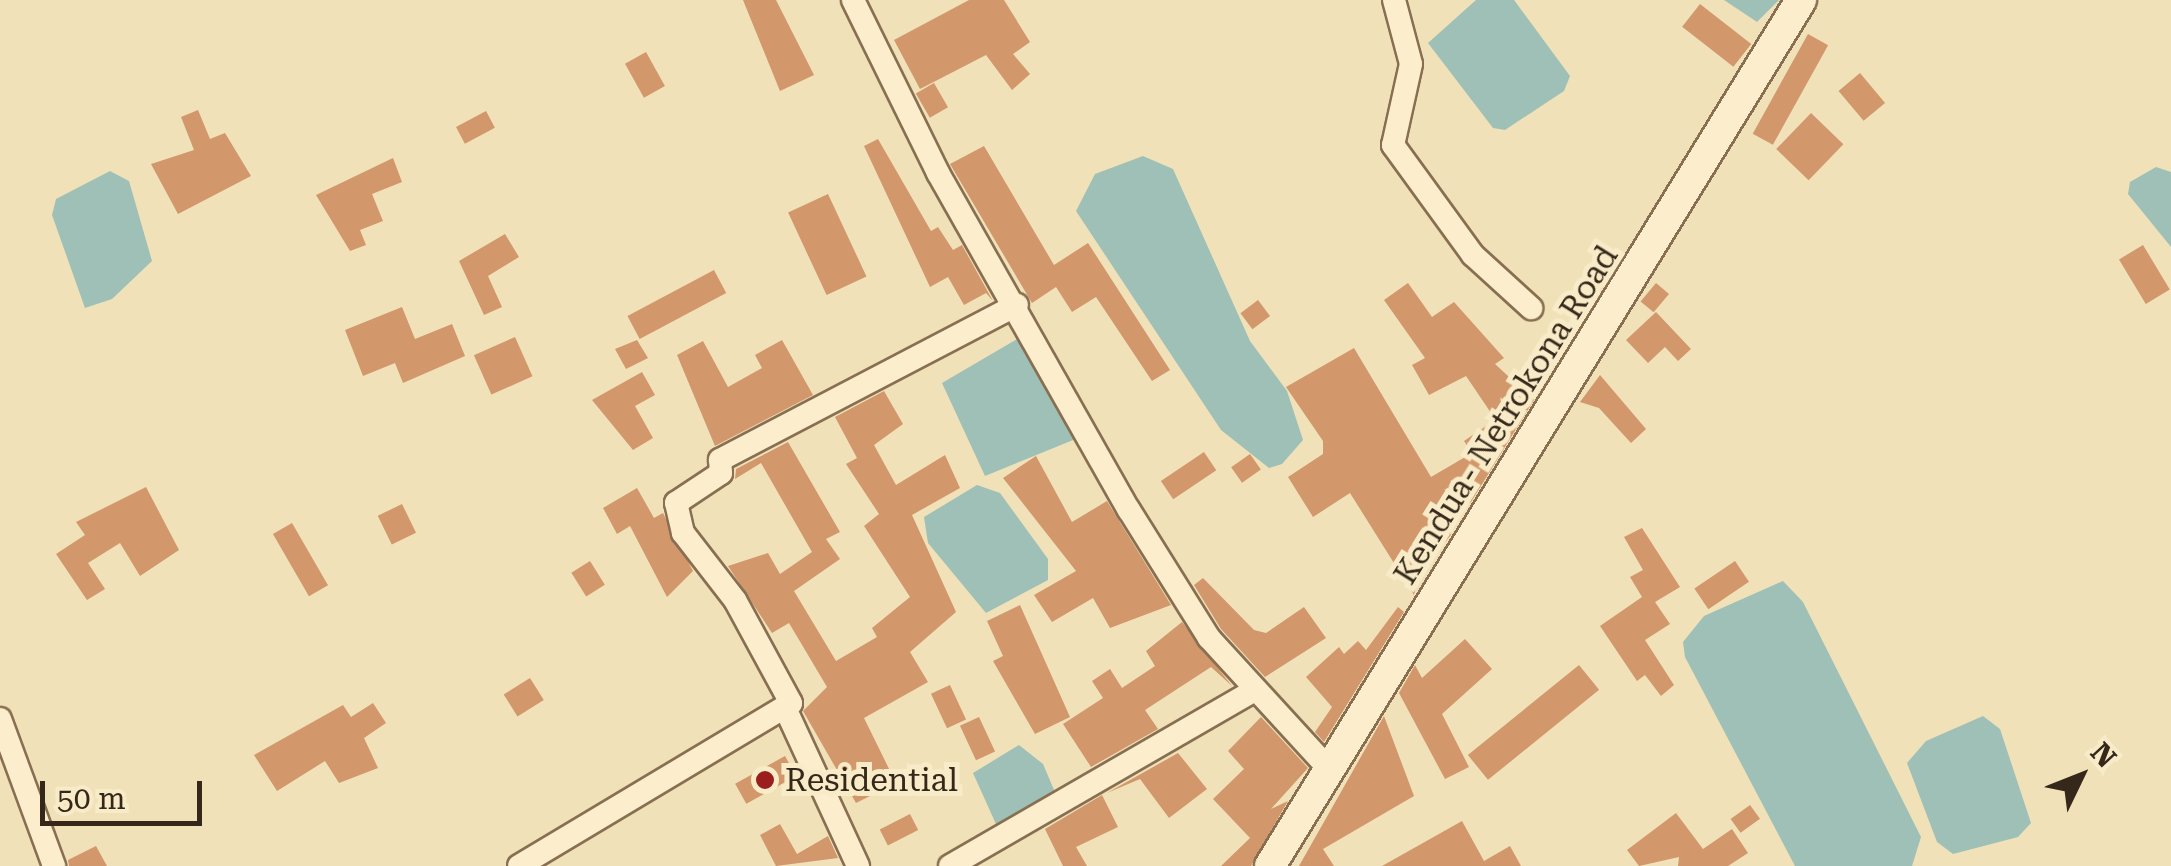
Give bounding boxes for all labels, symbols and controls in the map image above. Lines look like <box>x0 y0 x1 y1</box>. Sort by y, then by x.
street label: Kendua- Netrokona Road <box>1386 239 1626 591</box>
north arrow <box>2031 726 2131 826</box>
text: N <box>2084 736 2123 774</box>
scale bar <box>45 761 208 823</box>
place label: Residential <box>785 761 958 799</box>
marker: Residential <box>754 769 776 791</box>
text: 50 m <box>57 781 126 816</box>

